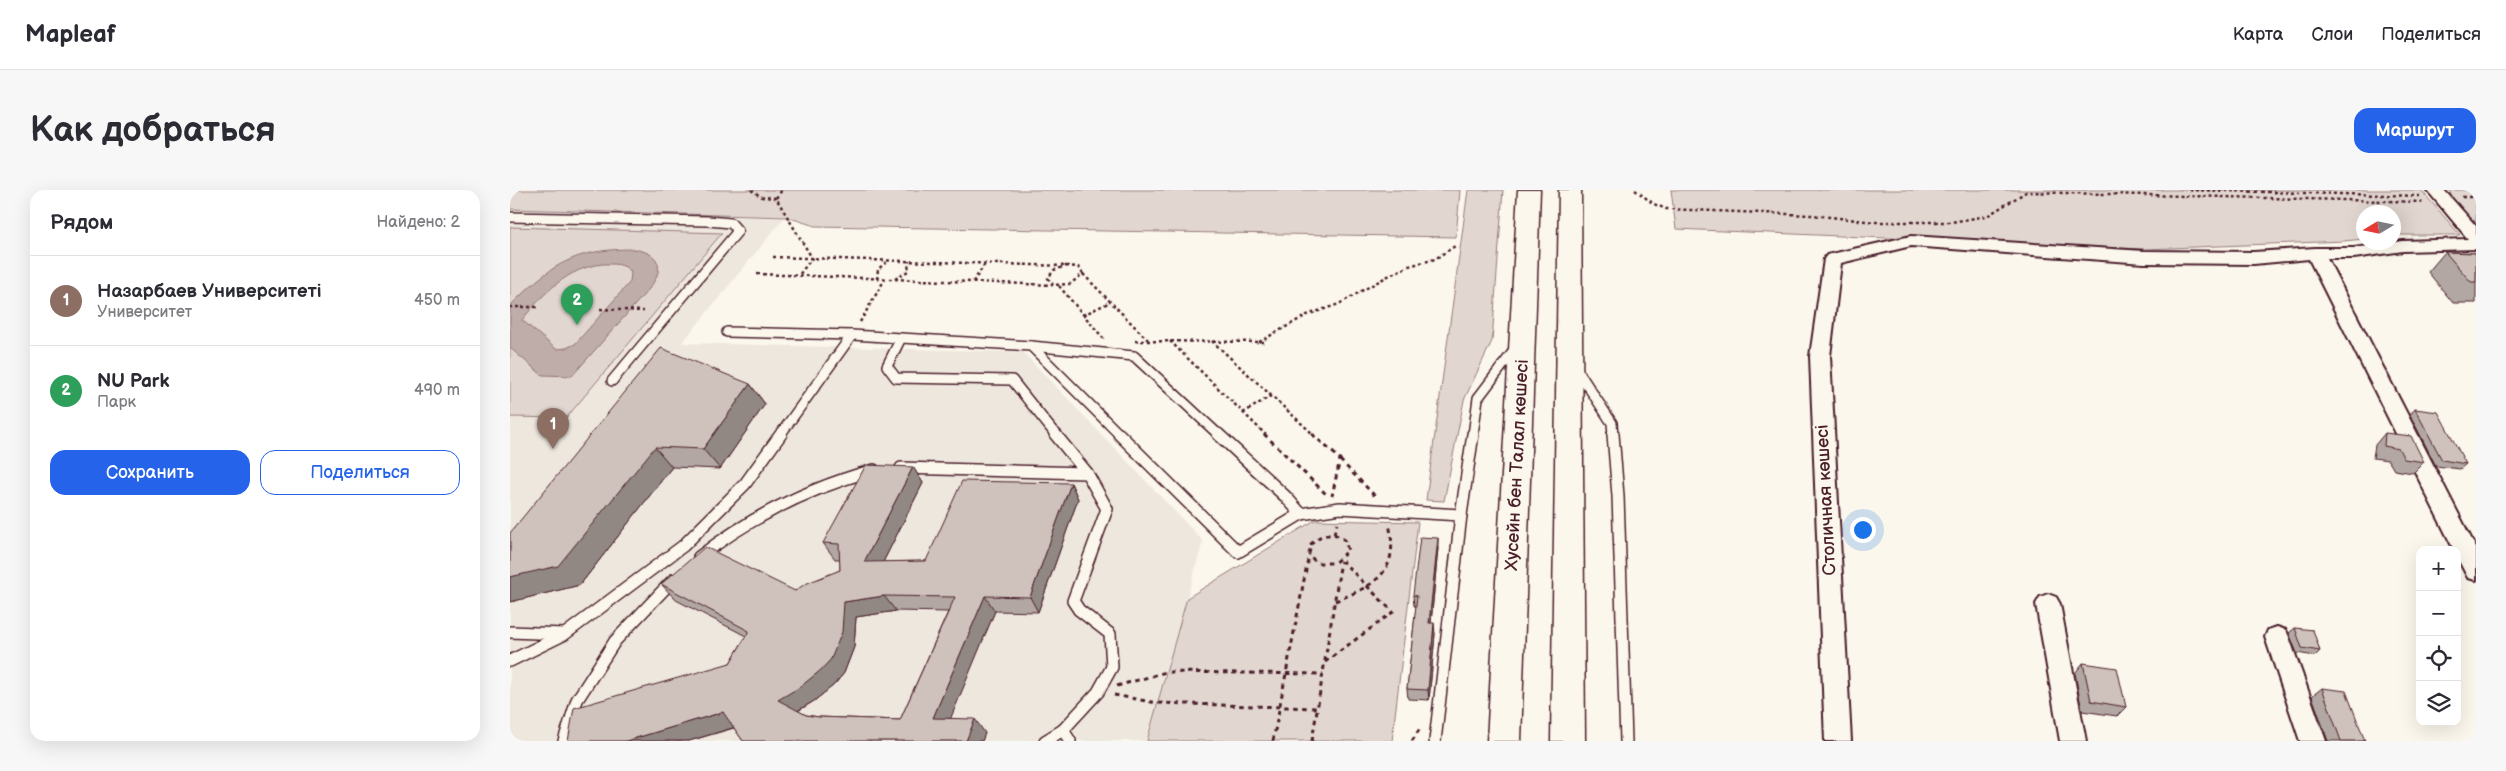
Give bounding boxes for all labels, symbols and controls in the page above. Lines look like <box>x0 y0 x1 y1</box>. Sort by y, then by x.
text: Mapleaf <box>25 20 116 49</box>
text: Карта <box>2233 24 2283 45</box>
text: Слои <box>2311 24 2353 45</box>
text: Поделиться <box>2381 24 2481 45</box>
button: Маршрут <box>2354 108 2476 153</box>
text: Как добраться <box>30 109 276 152</box>
north arrow <box>2356 205 2401 250</box>
text: Рядом <box>50 210 113 235</box>
text: Найдено: 2 <box>376 213 460 232</box>
text: Назарбаев Университеті <box>97 280 322 303</box>
pin: 2 <box>561 284 593 325</box>
text: 1 <box>63 291 69 310</box>
text: 450 m <box>414 291 460 310</box>
text: Университет <box>97 303 192 322</box>
street label: Хусейн бен Талал көшесі <box>1501 359 1533 571</box>
text: NU Park <box>97 370 169 393</box>
text: 2 <box>61 381 71 400</box>
text: 490 m <box>414 381 460 400</box>
text: Парк <box>97 393 136 412</box>
pin: 1 <box>537 408 569 449</box>
street label: Столичная көшесі <box>1812 424 1840 576</box>
button: Сохранить <box>50 450 250 495</box>
button: Поделиться <box>260 450 460 495</box>
your location <box>1850 517 1876 543</box>
map controls <box>2416 546 2461 726</box>
button: + <box>2416 546 2461 591</box>
button: − <box>2416 591 2461 636</box>
button: locate <box>2416 636 2461 681</box>
button: layers <box>2416 681 2461 726</box>

